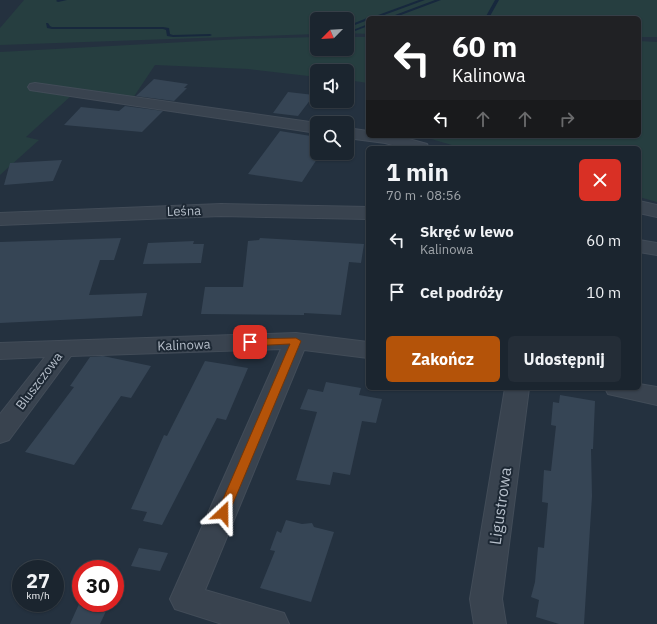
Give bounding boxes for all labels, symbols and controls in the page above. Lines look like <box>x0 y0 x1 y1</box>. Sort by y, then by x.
north arrow <box>310 12 354 56</box>
map controls <box>310 12 354 160</box>
text: 60 m <box>452 28 517 65</box>
icon: left <box>386 32 438 84</box>
button: sound <box>310 64 354 108</box>
text: Kalinowa <box>452 64 526 87</box>
icon: left <box>430 108 452 130</box>
icon: ahead <box>472 108 494 130</box>
icon: ahead <box>514 108 536 130</box>
icon: right <box>556 108 578 130</box>
button: search <box>310 116 354 160</box>
text: 1 min <box>386 156 449 188</box>
button: close <box>579 159 621 201</box>
text: 70 m · 08:56 <box>386 187 461 204</box>
street label: Leśna <box>167 202 201 220</box>
text: Skręć w lewo <box>420 222 514 241</box>
icon: left <box>386 229 408 251</box>
text: 60 m <box>586 231 621 250</box>
text: Kalinowa <box>420 241 473 258</box>
icon: arrive <box>386 281 408 303</box>
text: Cel podróży <box>420 283 503 302</box>
text: 10 m <box>586 283 621 302</box>
pin <box>233 325 267 359</box>
icon: arrive <box>239 331 261 353</box>
street label: Kalinowa <box>157 336 211 354</box>
button: Zakończ <box>386 336 500 382</box>
button: Udostępnij <box>508 336 621 382</box>
street label: Bluszczowa <box>12 349 66 413</box>
street label: Ligustrowa <box>485 465 515 546</box>
position arrow <box>202 492 244 534</box>
speed limit sign: 30 <box>72 560 124 612</box>
text: 27 <box>26 567 50 594</box>
text: km/h <box>26 589 50 602</box>

